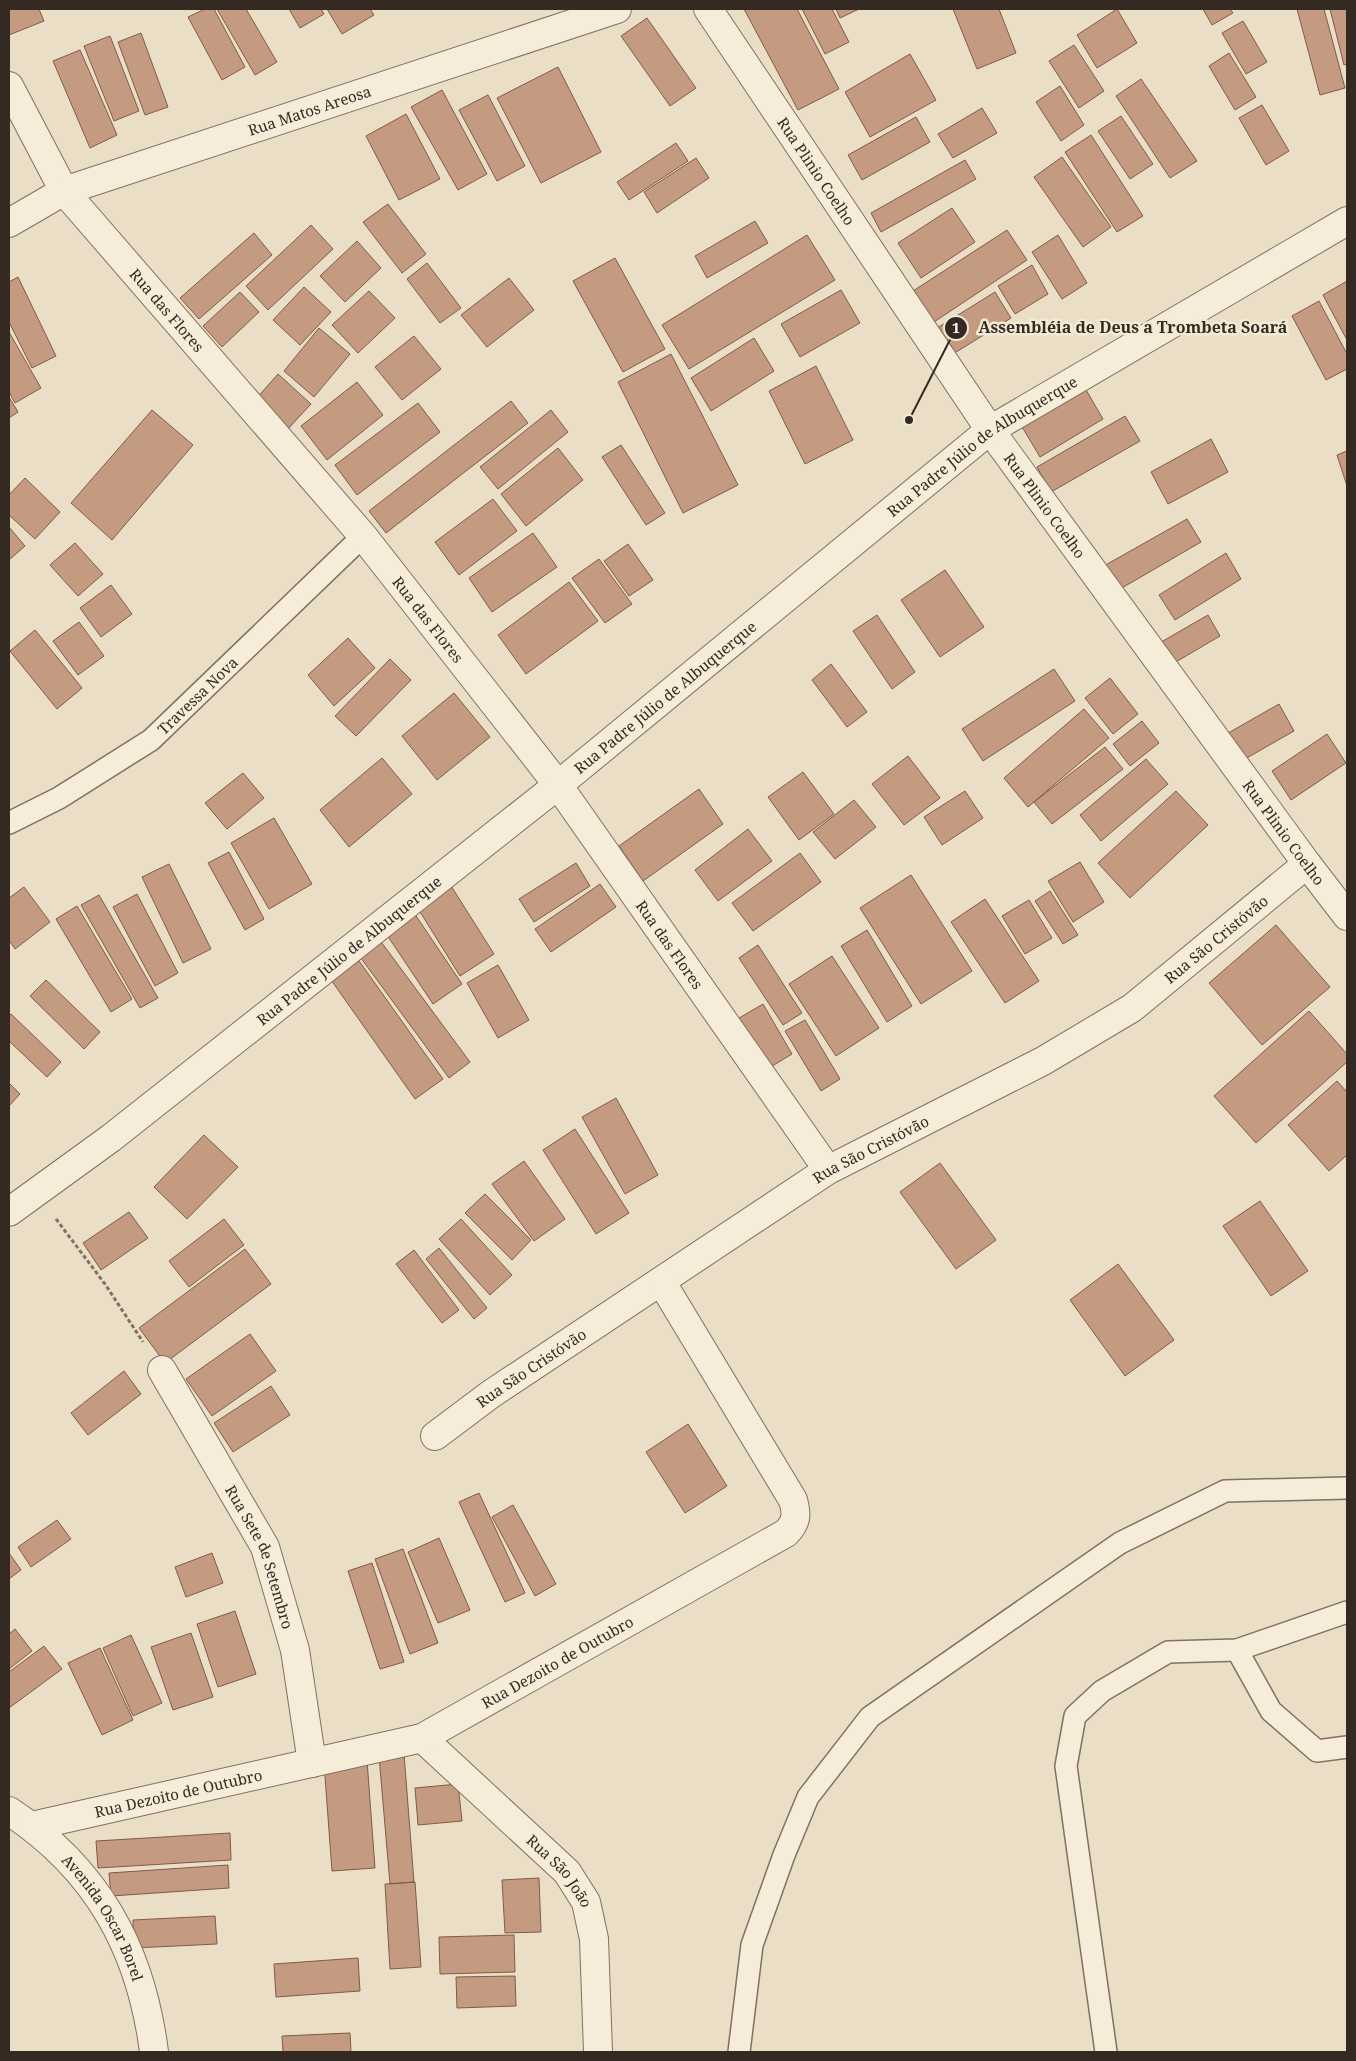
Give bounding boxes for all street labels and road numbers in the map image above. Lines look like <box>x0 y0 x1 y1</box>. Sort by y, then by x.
street label: Rua Matos Areosa <box>245 81 374 140</box>
street label: Rua Plinio Coelho <box>773 113 860 229</box>
street label: Rua das Flores <box>125 264 209 356</box>
street label: Rua Padre Júlio de Albuquerque <box>883 371 1081 521</box>
street label: Rua Plinio Coelho <box>1000 449 1090 562</box>
street label: Rua das Flores <box>388 572 468 667</box>
street label: Rua Padre Júlio de Albuquerque <box>570 616 760 778</box>
street label: Travessa Nova <box>153 652 242 739</box>
street label: Rua Plinio Coelho <box>1239 776 1329 889</box>
street label: Rua Padre Júlio de Albuquerque <box>252 871 445 1029</box>
street label: Rua São Cristóvão <box>1160 890 1272 987</box>
street label: Rua das Flores <box>632 896 708 993</box>
street label: Rua São Cristóvão <box>808 1111 932 1188</box>
street label: Rua São Cristóvão <box>472 1324 590 1412</box>
street label: Rua Sete de Setembro <box>221 1481 298 1631</box>
street label: Rua Dezoito de Outubro <box>478 1611 637 1713</box>
street label: Rua Dezoito de Outubro <box>93 1764 264 1822</box>
street label: Rua São João <box>522 1830 597 1909</box>
street label: Avenida Oscar Borel <box>58 1850 148 1984</box>

